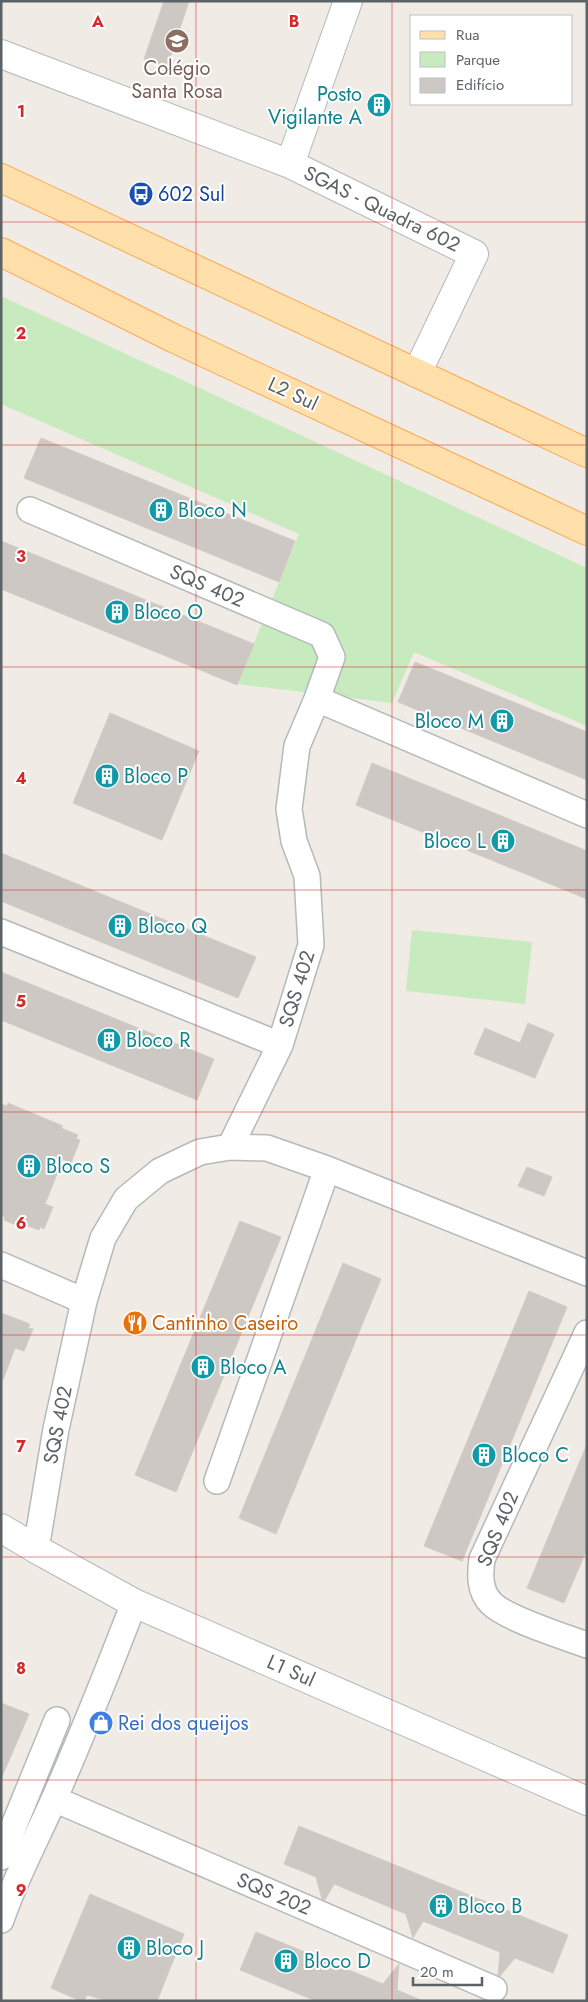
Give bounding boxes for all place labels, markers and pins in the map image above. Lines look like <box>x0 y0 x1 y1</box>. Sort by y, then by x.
school or university icon: Colégio Santa Rosa <box>164 28 190 54</box>
place label: Colégio Santa Rosa <box>131 54 223 106</box>
place label: Posto Vigilante A <box>268 80 363 132</box>
building icon: Posto Vigilante A <box>366 92 392 118</box>
place label: 602 Sul <box>158 180 225 209</box>
bus stop icon: 602 Sul <box>128 181 154 207</box>
place label: Bloco N <box>178 496 247 525</box>
building icon: Bloco N <box>148 497 174 523</box>
place label: Bloco O <box>134 598 203 627</box>
building icon: Bloco O <box>104 599 130 625</box>
place label: Bloco M <box>415 707 484 736</box>
building icon: Bloco M <box>489 708 515 734</box>
place label: Bloco P <box>124 762 188 791</box>
building icon: Bloco P <box>94 763 120 789</box>
place label: Bloco L <box>424 827 486 856</box>
building icon: Bloco L <box>490 828 516 854</box>
place label: Bloco Q <box>138 912 207 941</box>
building icon: Bloco Q <box>107 913 133 939</box>
place label: Bloco R <box>126 1026 190 1055</box>
building icon: Bloco R <box>96 1027 122 1053</box>
place label: Bloco S <box>46 1152 110 1181</box>
building icon: Bloco S <box>16 1153 42 1179</box>
place label: Cantinho Caseiro <box>152 1309 298 1338</box>
restaurant icon: Cantinho Caseiro <box>122 1310 148 1336</box>
place label: Bloco A <box>220 1353 287 1382</box>
building icon: Bloco A <box>190 1354 216 1380</box>
place label: Bloco C <box>502 1441 569 1470</box>
building icon: Bloco C <box>471 1442 497 1468</box>
place label: Rei dos queijos <box>118 1709 248 1738</box>
shop icon: Rei dos queijos <box>88 1710 114 1736</box>
place label: Bloco B <box>458 1892 522 1921</box>
building icon: Bloco B <box>428 1893 454 1919</box>
place label: Bloco J <box>146 1934 204 1963</box>
building icon: Bloco J <box>116 1935 142 1961</box>
place label: Bloco D <box>304 1947 371 1976</box>
building icon: Bloco D <box>273 1948 299 1974</box>

